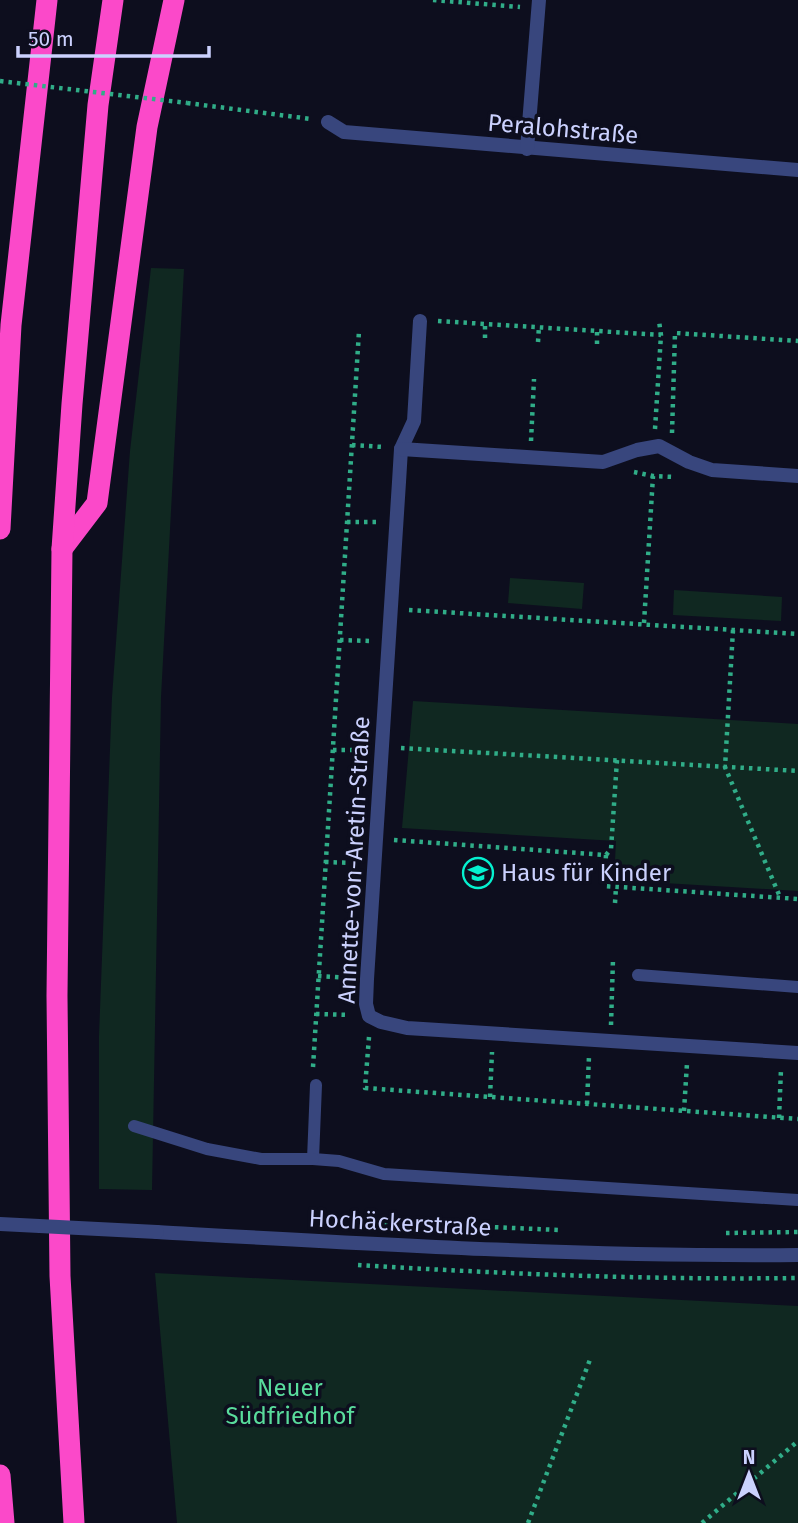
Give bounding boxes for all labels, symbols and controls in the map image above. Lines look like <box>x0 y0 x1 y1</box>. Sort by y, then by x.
scale bar <box>18 14 208 58</box>
text: 50 m <box>28 26 74 52</box>
street label: Peralohstraße <box>486 108 640 150</box>
street label: Annette-von-Aretin-Straße <box>332 716 376 1004</box>
school or university icon: Haus für Kinder <box>461 856 495 890</box>
place label: Haus für Kinder <box>501 859 672 887</box>
street label: Hochäckerstraße <box>308 1204 492 1242</box>
park label: Neuer Südfriedhof <box>225 1374 356 1430</box>
north arrow <box>714 1439 784 1509</box>
text: N <box>743 1446 755 1469</box>

